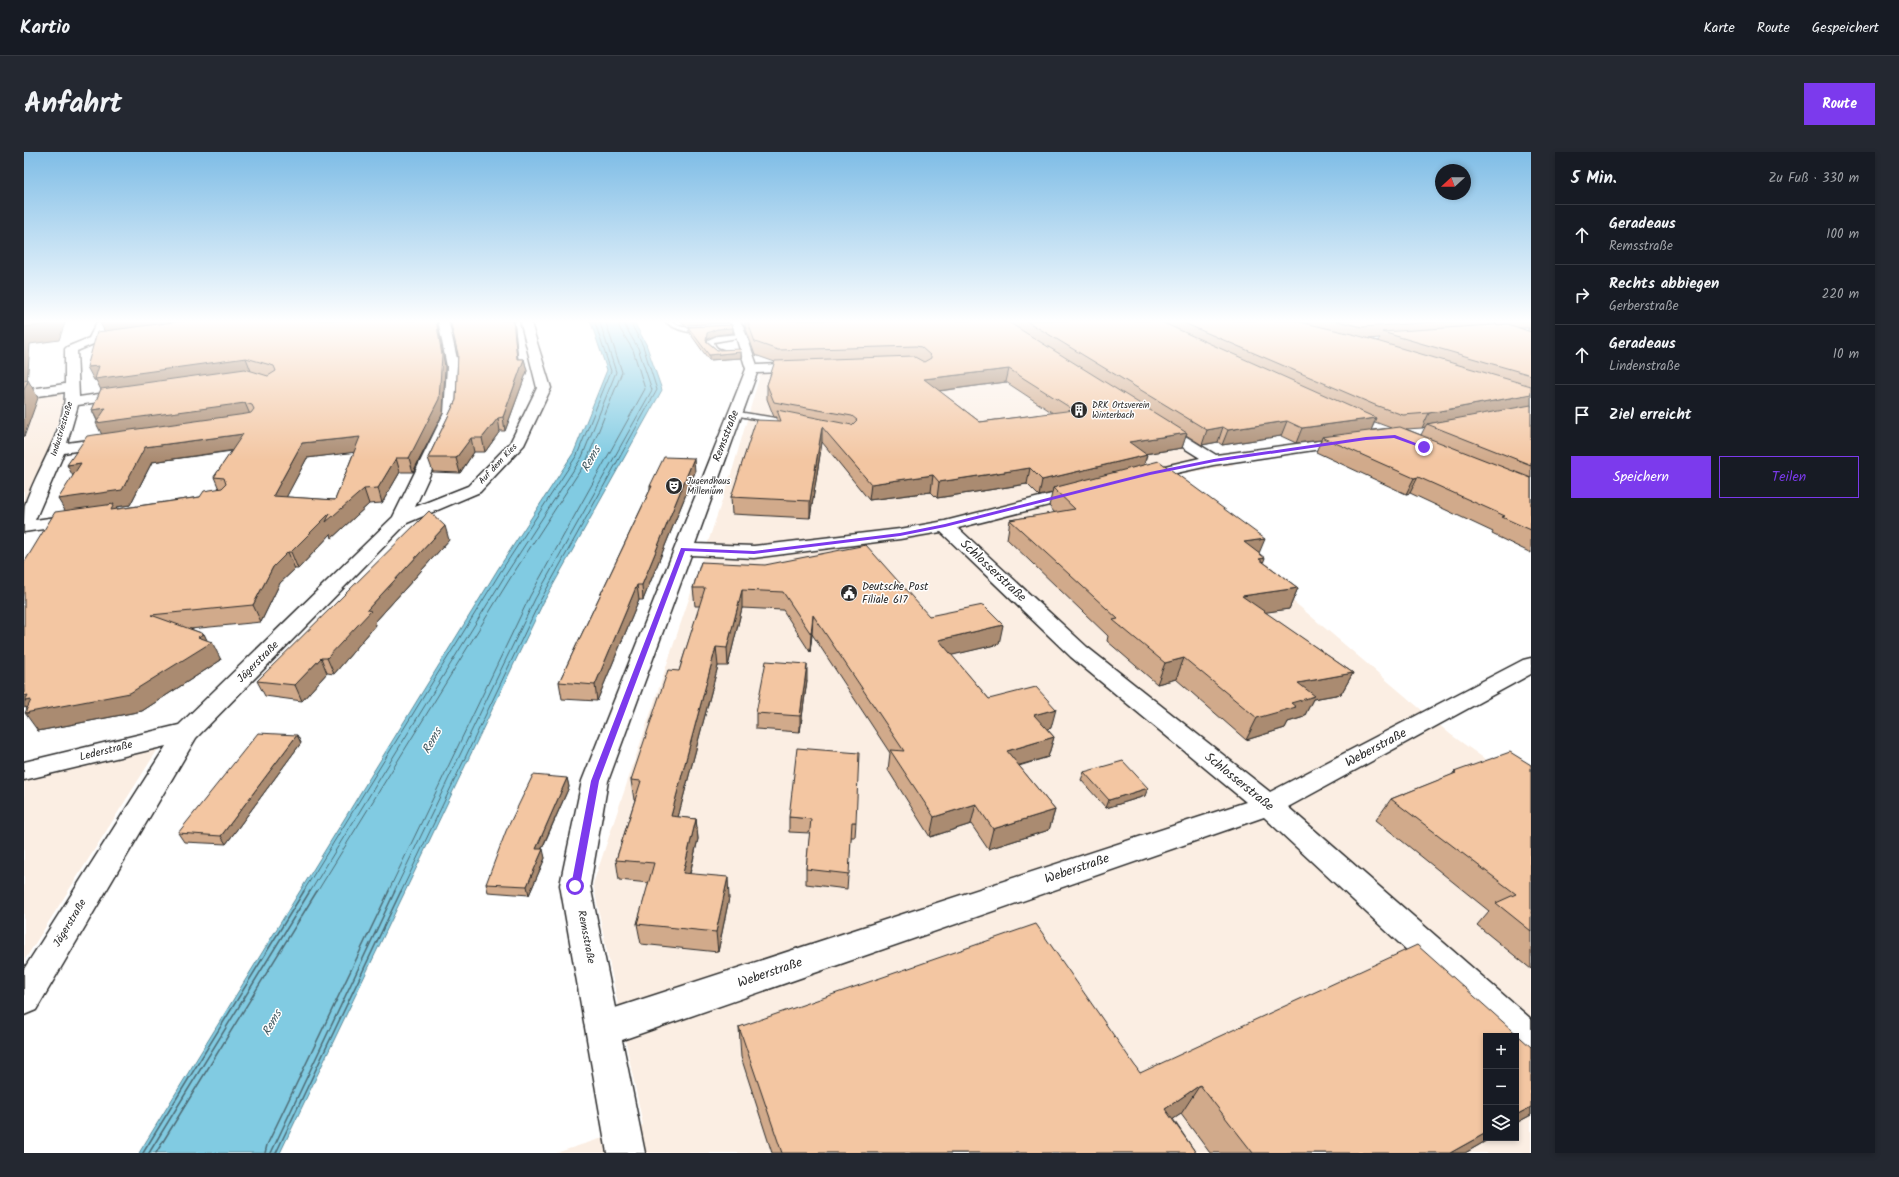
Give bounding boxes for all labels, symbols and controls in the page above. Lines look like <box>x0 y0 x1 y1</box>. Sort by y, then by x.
text: Kartio <box>20 13 70 43</box>
text: Karte <box>1704 17 1735 39</box>
text: Route <box>1757 17 1790 39</box>
text: Gespeichert <box>1812 17 1879 39</box>
text: Anfahrt <box>24 82 122 127</box>
button: Route <box>1804 83 1875 125</box>
north arrow <box>1435 164 1471 200</box>
text: 5 Min. <box>1571 165 1617 192</box>
text: Zu Fuß · 330 m <box>1768 168 1859 189</box>
text: Geradeaus <box>1609 212 1676 236</box>
icon: ahead <box>1571 224 1593 246</box>
text: 100 m <box>1826 224 1859 245</box>
text: Remsstraße <box>1609 236 1673 257</box>
text: Rechts abbiegen <box>1609 272 1719 296</box>
icon: right <box>1571 284 1593 306</box>
text: 220 m <box>1822 284 1859 305</box>
text: Gerberstraße <box>1609 296 1679 317</box>
text: Geradeaus <box>1609 332 1676 356</box>
icon: ahead <box>1571 344 1593 366</box>
text: 10 m <box>1833 344 1859 365</box>
text: Lindenstraße <box>1609 356 1680 377</box>
place label: DRK Ortsverein Winterbach <box>1092 398 1150 423</box>
street label: Industriestraße <box>47 400 77 458</box>
building icon: DRK Ortsverein Winterbach <box>1069 400 1089 420</box>
text: Ziel erreicht <box>1609 403 1692 427</box>
icon: arrive <box>1571 404 1593 426</box>
street label: Remsstraße <box>708 408 744 464</box>
route end <box>1415 438 1433 456</box>
street label: Auf dem Kies <box>475 440 521 488</box>
water label: Rems <box>576 441 607 475</box>
button: Speichern <box>1571 456 1711 498</box>
button: Teilen <box>1719 456 1859 498</box>
place label: Jugendhaus Millenium <box>687 474 731 499</box>
theatre icon: Jugendhaus Millenium <box>664 476 684 496</box>
street label: Schlosserstraße <box>955 535 1031 608</box>
place label: Deutsche Post Filiale 617 <box>862 578 929 609</box>
public building icon: Deutsche Post Filiale 617 <box>839 583 859 603</box>
street label: Jägerstraße <box>233 637 283 687</box>
water label: Rems <box>417 723 448 757</box>
street label: Weberstraße <box>1341 723 1411 773</box>
street label: Lederstraße <box>78 736 134 766</box>
street label: Schlosserstraße <box>1200 747 1279 817</box>
street label: Weberstraße <box>1042 848 1112 890</box>
route start <box>566 877 584 895</box>
street label: Jägerstraße <box>49 895 91 950</box>
street label: Remsstraße <box>572 909 600 965</box>
street label: Weberstraße <box>735 952 805 994</box>
water label: Rems <box>257 1005 288 1039</box>
map controls <box>1483 1033 1519 1141</box>
button: + <box>1483 1033 1519 1069</box>
button: − <box>1483 1069 1519 1105</box>
button: layers <box>1483 1105 1519 1141</box>

